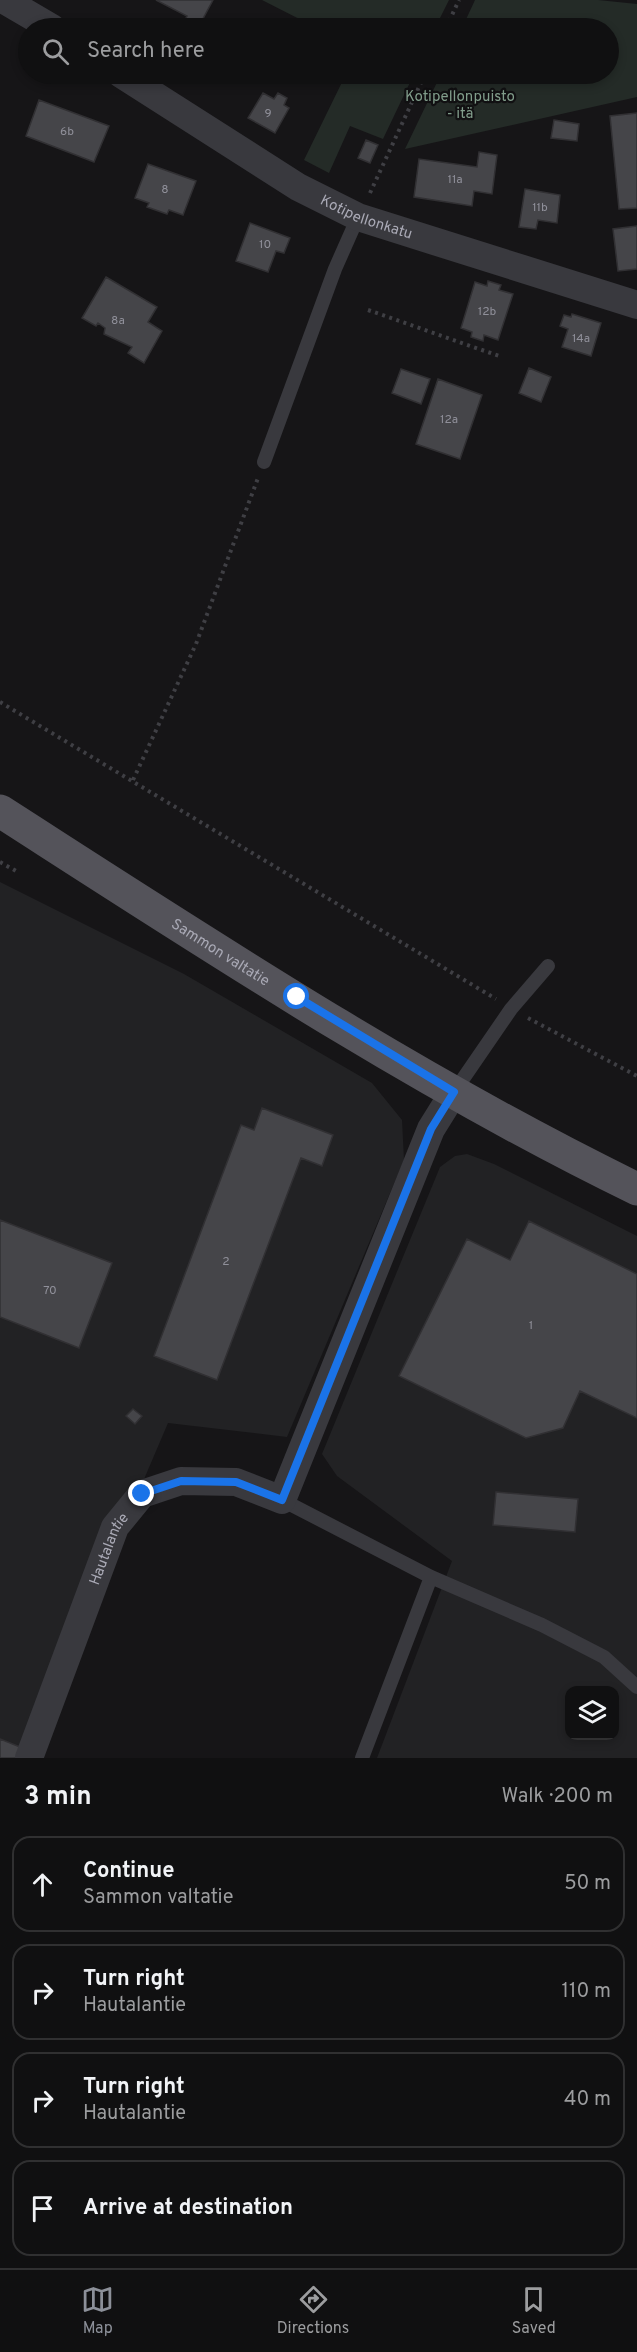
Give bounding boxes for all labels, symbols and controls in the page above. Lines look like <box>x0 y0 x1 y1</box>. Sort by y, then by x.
search box <box>18 18 619 84</box>
icon: search <box>39 35 72 68</box>
text: Search here <box>87 38 205 65</box>
park label: Kotipellonpuisto - itä <box>405 88 515 124</box>
house number: 9 <box>264 106 272 122</box>
house number: 6b <box>60 124 74 140</box>
house number: 11a <box>448 172 462 188</box>
house number: 8 <box>161 182 169 198</box>
street label: Kotipellonkatu <box>317 192 414 245</box>
house number: 11b <box>532 200 548 216</box>
house number: 10 <box>259 237 271 253</box>
house number: 12b <box>478 304 497 320</box>
house number: 8a <box>111 313 125 329</box>
house number: 14a <box>572 331 590 347</box>
house number: 12a <box>440 412 458 428</box>
street label: Sammon valtatie <box>167 915 273 991</box>
route start <box>283 983 309 1009</box>
house number: 2 <box>222 1254 230 1270</box>
house number: 70 <box>43 1283 57 1299</box>
house number: 1 <box>529 1318 533 1334</box>
route end <box>128 1480 154 1506</box>
street label: Hautalantie <box>86 1509 134 1588</box>
map controls <box>565 1686 619 1740</box>
button: layers <box>565 1686 619 1740</box>
text: 3 min <box>24 1781 92 1814</box>
text: Walk · 200 m <box>502 1784 613 1810</box>
text: Continue <box>83 1858 174 1885</box>
icon: ahead <box>26 1868 59 1901</box>
text: 50 m <box>564 1871 611 1897</box>
text: Sammon valtatie <box>83 1885 233 1911</box>
text: Turn right <box>83 1966 185 1993</box>
icon: right <box>26 1976 59 2009</box>
text: 110 m <box>562 1979 611 2005</box>
text: Hautalantie <box>83 1993 186 2019</box>
text: Turn right <box>83 2074 185 2101</box>
icon: right <box>26 2084 59 2117</box>
text: 40 m <box>564 2087 611 2113</box>
text: Hautalantie <box>83 2101 186 2127</box>
icon: arrive <box>26 2192 59 2225</box>
text: Arrive at destination <box>83 2195 293 2222</box>
tab: Map <box>81 2283 114 2339</box>
tab: Directions <box>277 2283 349 2339</box>
tab: Saved <box>512 2283 556 2339</box>

